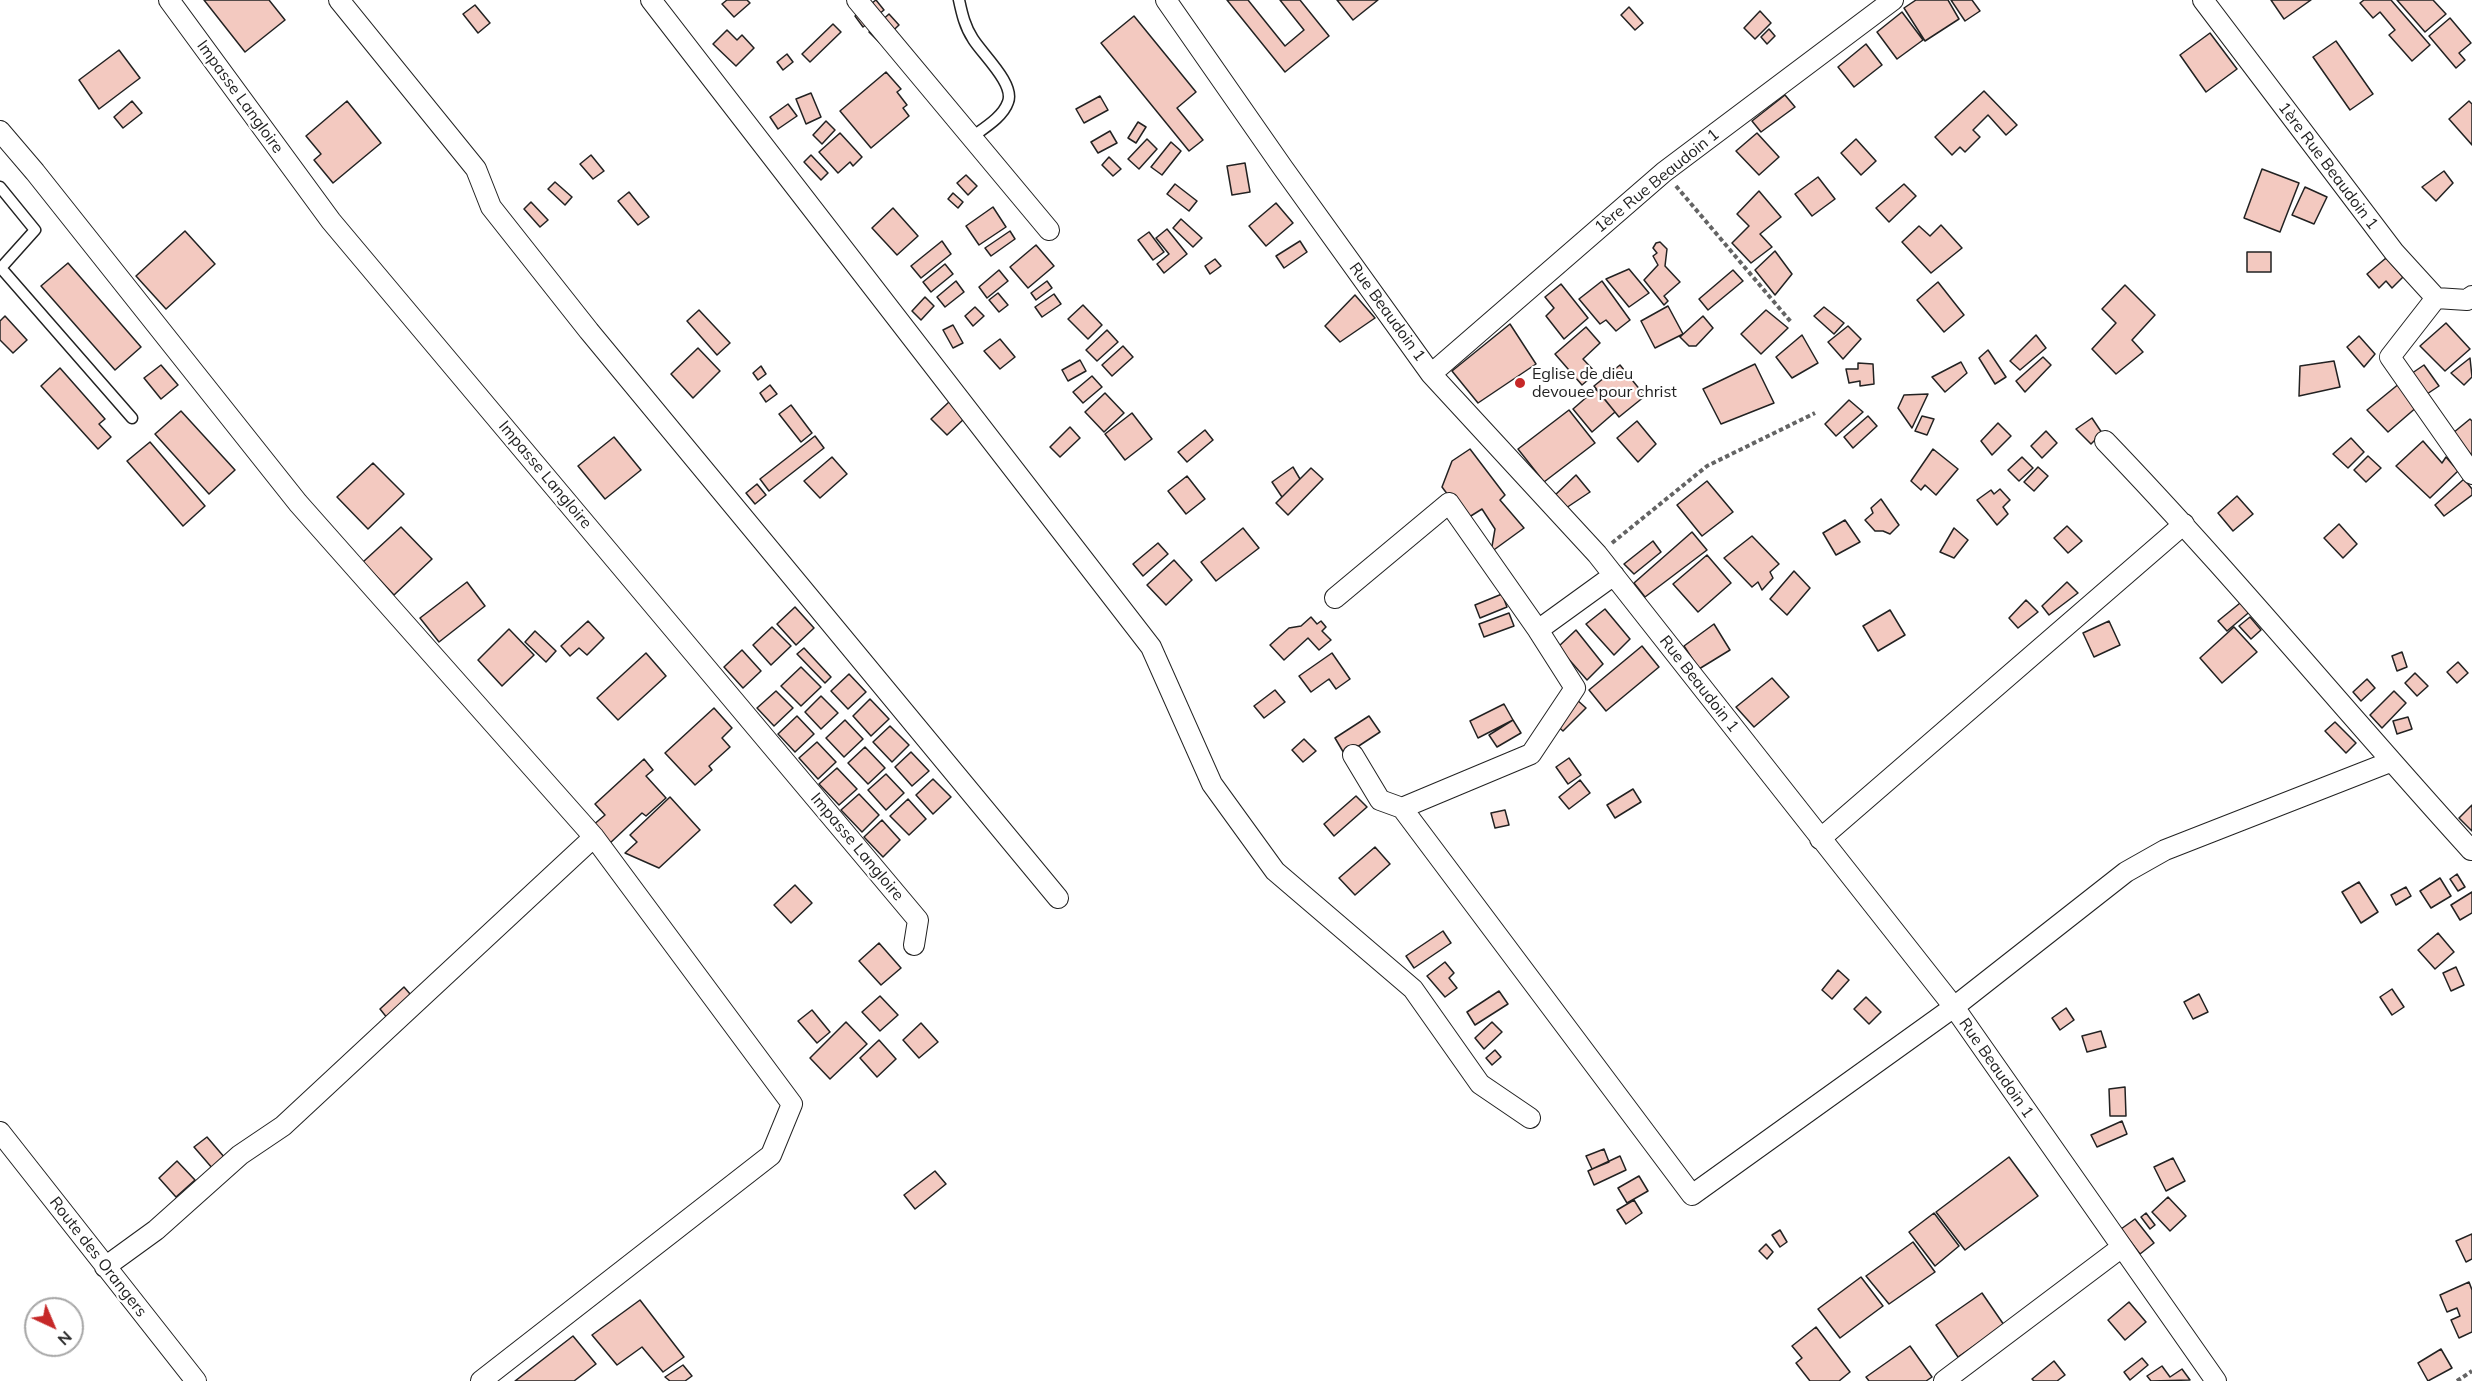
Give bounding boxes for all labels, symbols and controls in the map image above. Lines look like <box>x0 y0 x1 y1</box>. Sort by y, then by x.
street label: Impasse Langloire <box>193 37 287 157</box>
street label: 1ère Rue Beaudoin 1 <box>2274 99 2382 233</box>
street label: 1ère Rue Beaudoin 1 <box>1591 125 1723 237</box>
street label: Rue Beaudoin 1 <box>1345 259 1429 365</box>
place label: Eglise de dieu devouee pour christ <box>1532 364 1677 402</box>
marker: Eglise de dieu devouee pour christ <box>1513 376 1527 390</box>
street label: Impasse Langloire <box>494 417 596 533</box>
street label: Rue Beaudoin 1 <box>1655 632 1743 736</box>
street label: Impasse Langloire <box>806 789 908 905</box>
street label: Rue Beaudoin 1 <box>1954 1014 2038 1122</box>
street label: Route des Orangers <box>45 1193 151 1321</box>
north arrow <box>24 1297 84 1357</box>
text: N <box>54 1327 76 1350</box>

